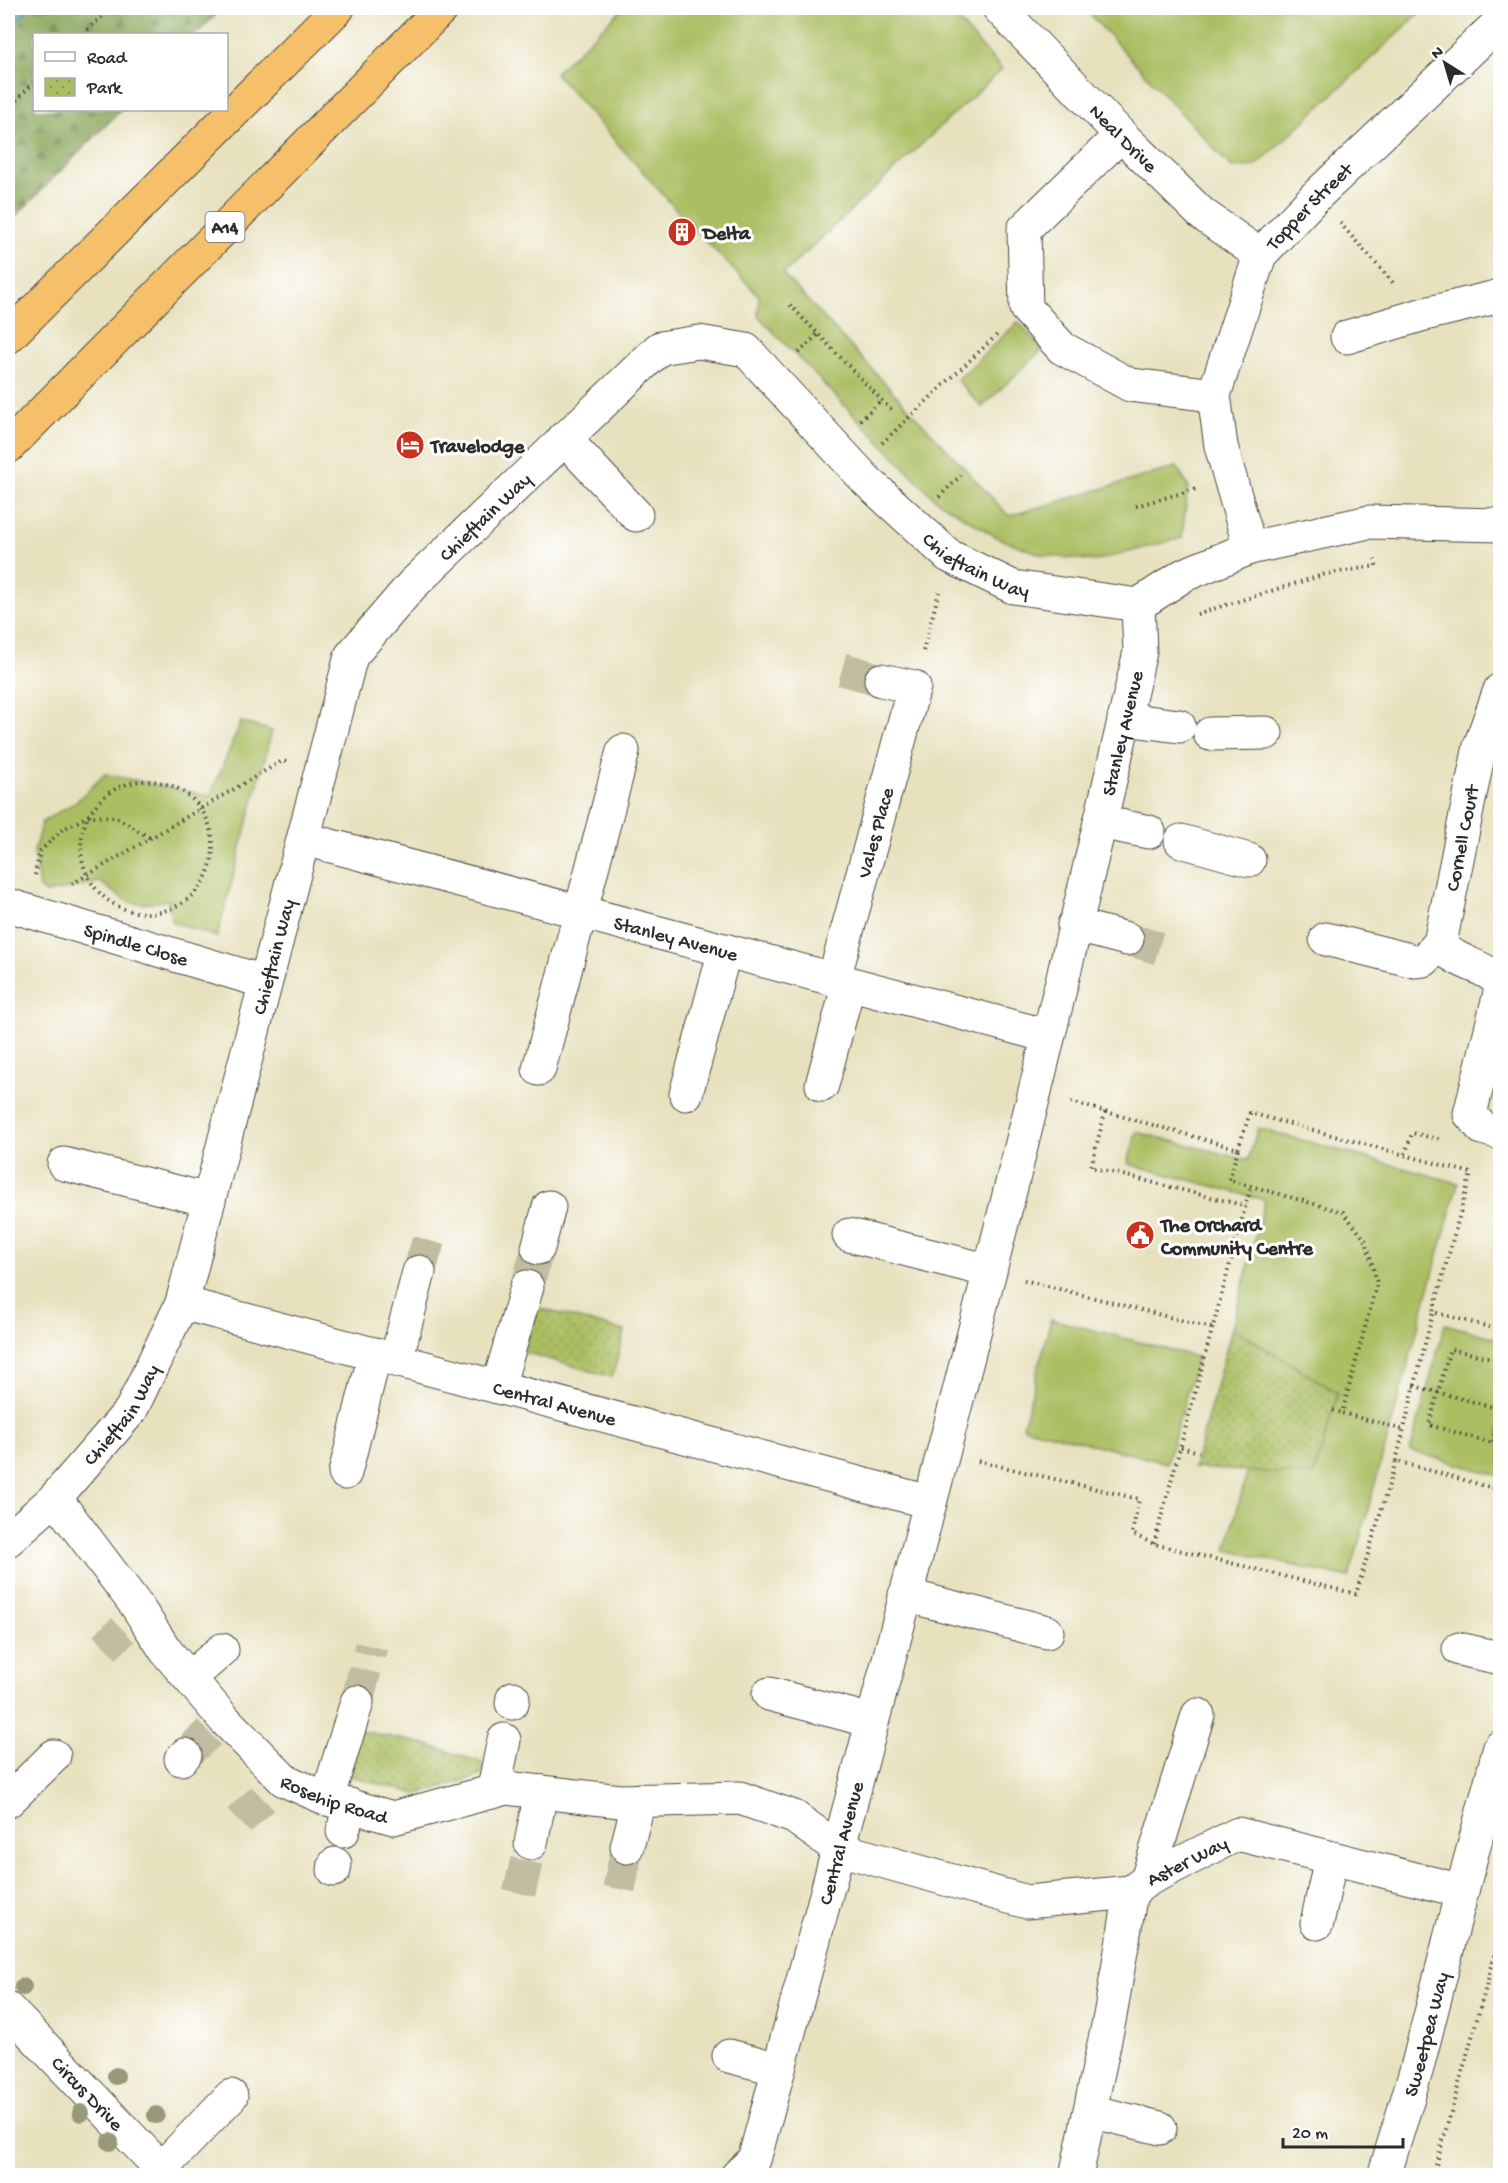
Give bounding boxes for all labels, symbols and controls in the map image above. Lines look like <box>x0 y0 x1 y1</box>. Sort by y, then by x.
legend <box>33 33 228 111</box>
north arrow <box>1415 33 1475 93</box>
text: N <box>1428 43 1448 65</box>
text: Road <box>87 49 128 70</box>
text: Park <box>86 79 123 100</box>
street label: Neal Drive <box>1083 101 1161 179</box>
street label: Topper Street <box>1262 158 1360 257</box>
road number: A14 <box>206 212 244 242</box>
building icon: Delta <box>666 216 698 248</box>
place label: Delta <box>701 224 751 247</box>
hotel icon: Travelodge <box>394 429 426 461</box>
place label: Travelodge <box>429 437 525 460</box>
street label: Chieftain Way <box>436 469 537 568</box>
street label: Chieftain Way <box>916 529 1030 604</box>
street label: Stanley Avenue <box>1099 668 1150 798</box>
street label: Cornell Court <box>1443 782 1486 894</box>
street label: Vales Place <box>854 785 901 882</box>
street label: Chieftain Way <box>250 897 302 1017</box>
street label: Stanley Avenue <box>611 913 741 968</box>
street label: Spindle Close <box>81 920 191 973</box>
place label: The Orchard Community Centre <box>1159 1216 1313 1262</box>
public building icon: The Orchard Community Centre <box>1124 1219 1156 1251</box>
street label: Chieftain Way <box>80 1361 166 1472</box>
street label: Central Avenue <box>490 1378 619 1433</box>
street label: Rosehip Road <box>276 1772 392 1831</box>
street label: Central Avenue <box>816 1779 871 1908</box>
street label: Aster Way <box>1144 1833 1232 1893</box>
street label: Sweetpea Way <box>1401 1970 1456 2100</box>
street label: Circus Drive <box>45 2053 127 2138</box>
scale bar <box>1283 2111 1403 2149</box>
text: 20 m <box>1292 2124 1328 2145</box>

